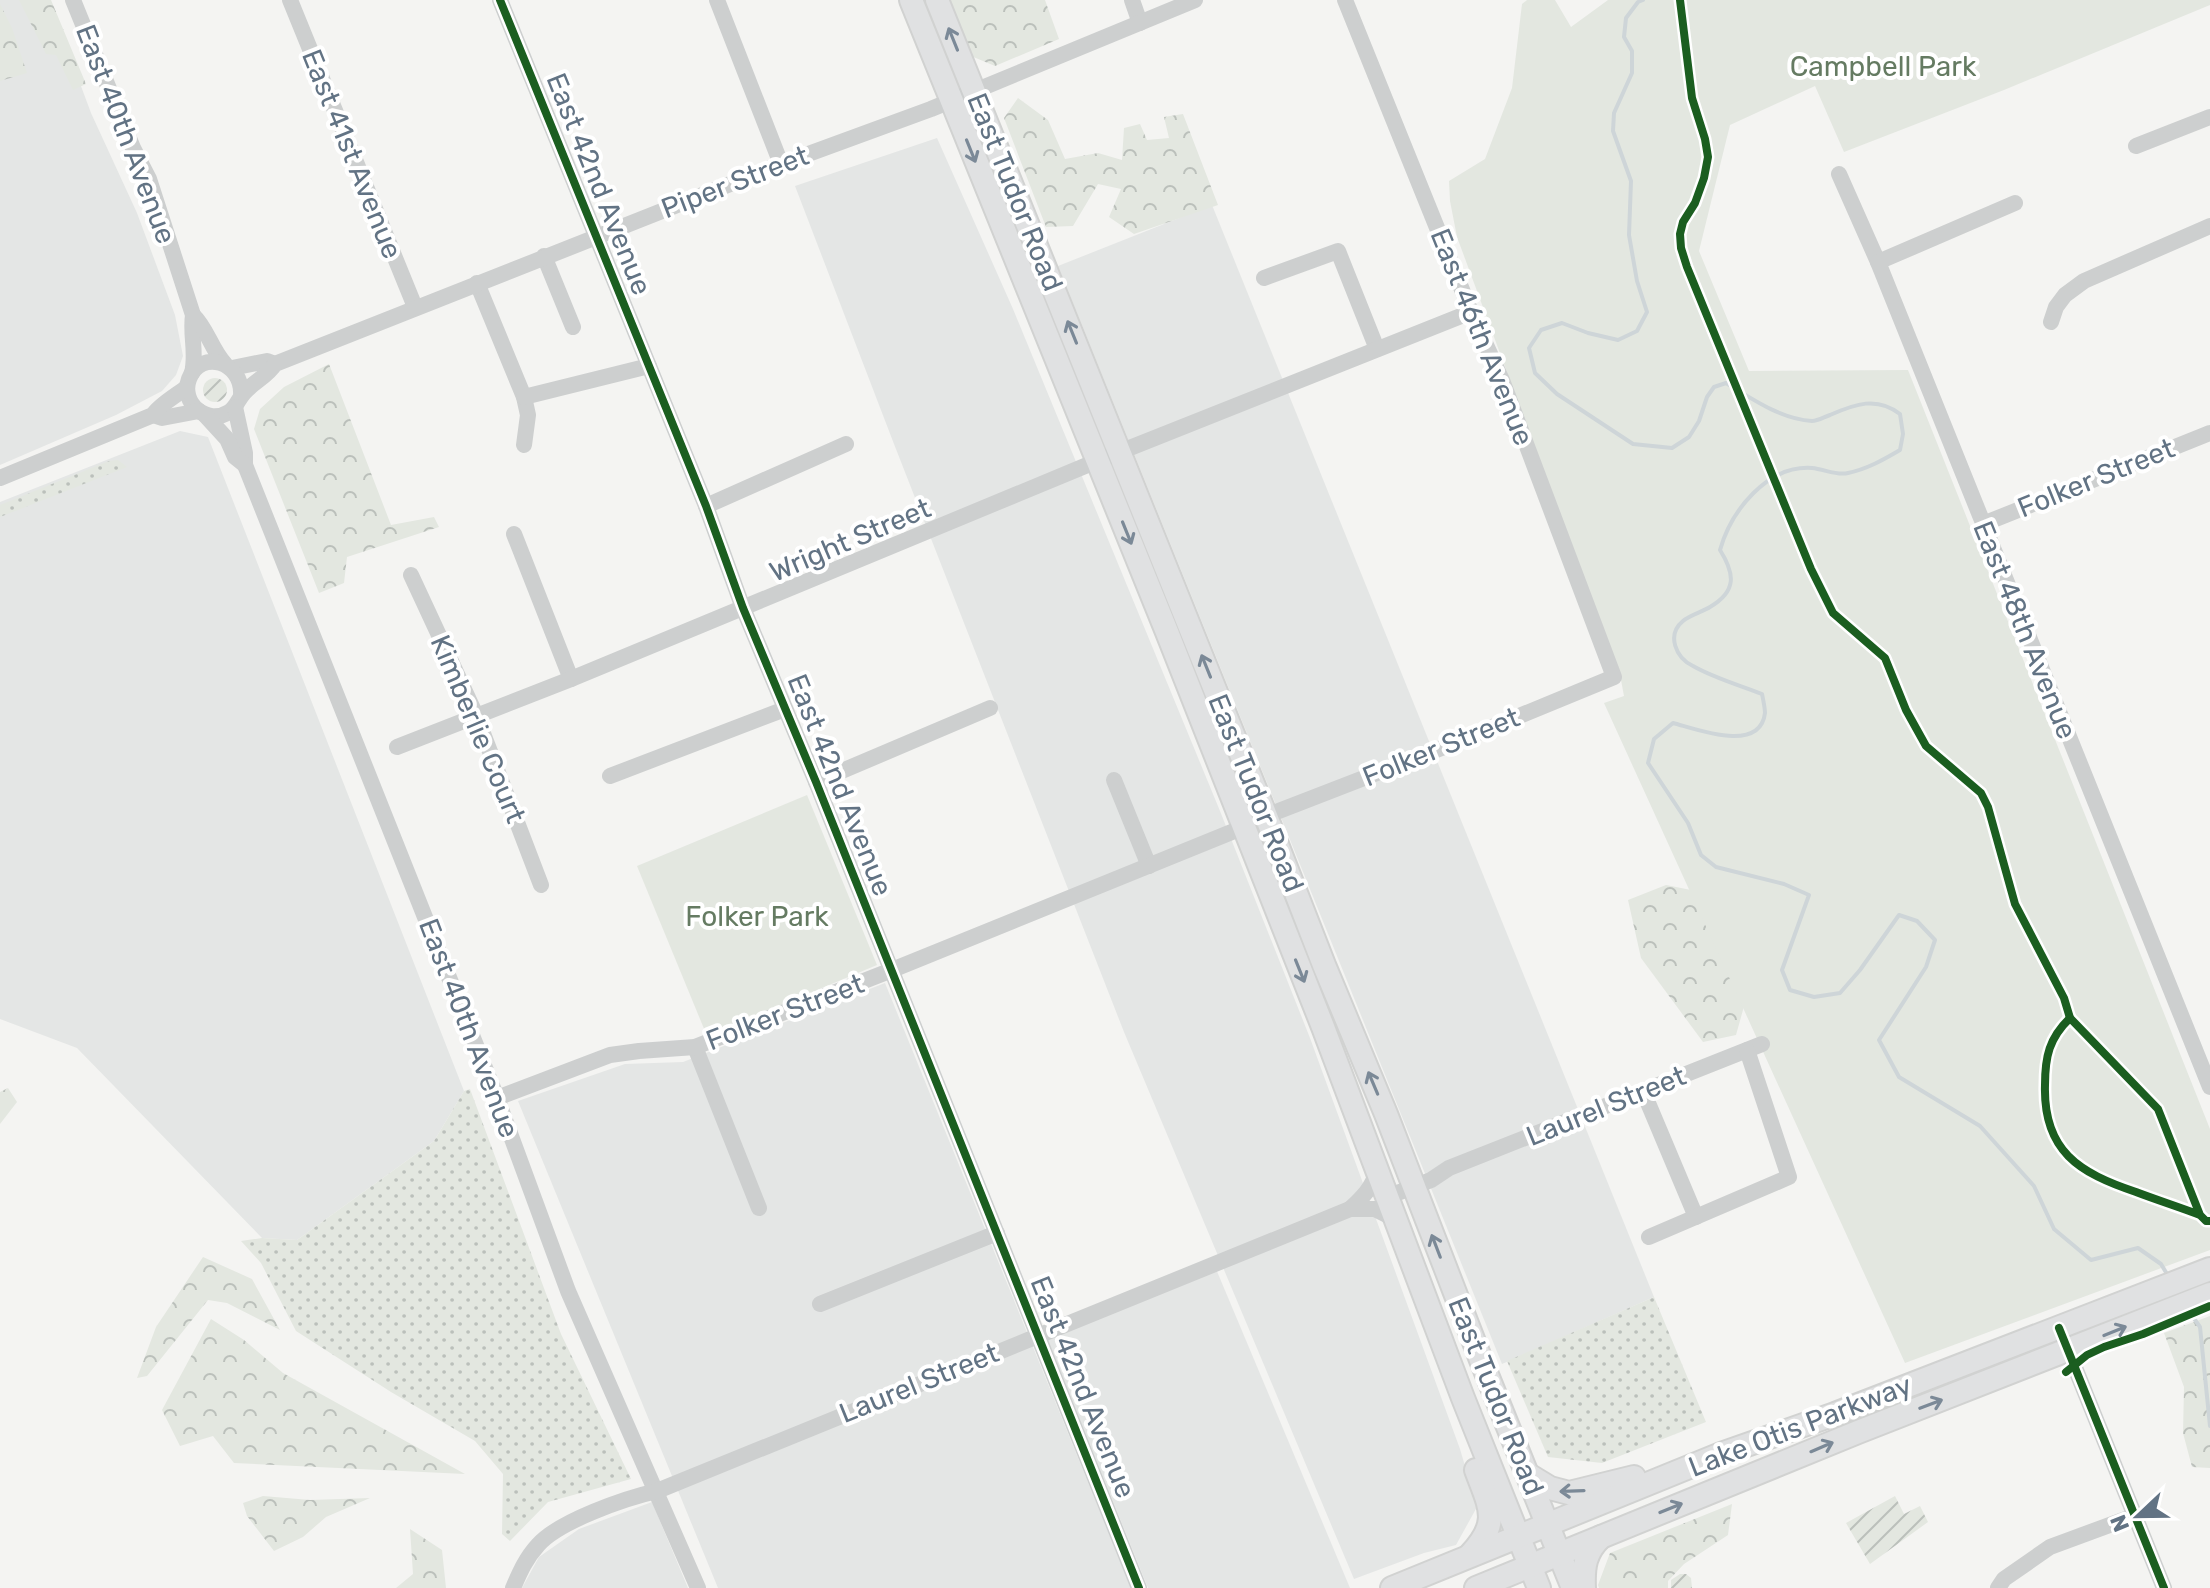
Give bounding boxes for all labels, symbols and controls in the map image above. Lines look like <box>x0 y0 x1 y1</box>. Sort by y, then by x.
street label: East 40th Avenue <box>69 20 183 248</box>
one-way arrow <box>945 27 960 52</box>
street label: East 41st Avenue <box>295 45 409 263</box>
park label: Campbell Park <box>1790 50 1977 83</box>
street label: East 42nd Avenue <box>539 68 659 300</box>
street label: East Tudor Road <box>960 88 1070 296</box>
one-way arrow <box>964 138 979 163</box>
street label: Piper Street <box>657 139 813 225</box>
street label: East 46th Avenue <box>1423 224 1541 450</box>
one-way arrow <box>1063 320 1078 345</box>
street label: Folker Street <box>2013 432 2179 524</box>
street label: Wright Street <box>764 491 936 589</box>
street label: East 48th Avenue <box>1966 516 2084 744</box>
one-way arrow <box>1120 520 1135 545</box>
street label: Kimberlie Court <box>424 630 532 828</box>
one-way arrow <box>1198 654 1212 679</box>
street label: East 42nd Avenue <box>780 669 900 901</box>
street label: East Tudor Road <box>1201 689 1311 897</box>
street label: Folker Street <box>1358 701 1524 793</box>
park label: Folker Park <box>685 900 829 933</box>
street label: East 40th Avenue <box>412 914 526 1142</box>
one-way arrow <box>1294 958 1308 983</box>
street label: Folker Street <box>702 967 869 1057</box>
street label: Laurel Street <box>1522 1059 1690 1153</box>
one-way arrow <box>1364 1071 1379 1095</box>
one-way arrow <box>1428 1234 1442 1259</box>
street label: East 42nd Avenue <box>1023 1271 1143 1503</box>
street label: East Tudor Road <box>1441 1292 1551 1500</box>
one-way arrow <box>2102 1323 2127 1338</box>
street label: Laurel Street <box>835 1336 1003 1430</box>
street label: Lake Otis Parkway <box>1684 1368 1916 1484</box>
one-way arrow <box>1918 1396 1942 1410</box>
one-way arrow <box>1809 1438 1834 1453</box>
north arrow <box>2098 1476 2178 1556</box>
one-way arrow <box>1559 1483 1586 1498</box>
one-way arrow <box>1658 1500 1683 1514</box>
text: N <box>2104 1511 2135 1536</box>

